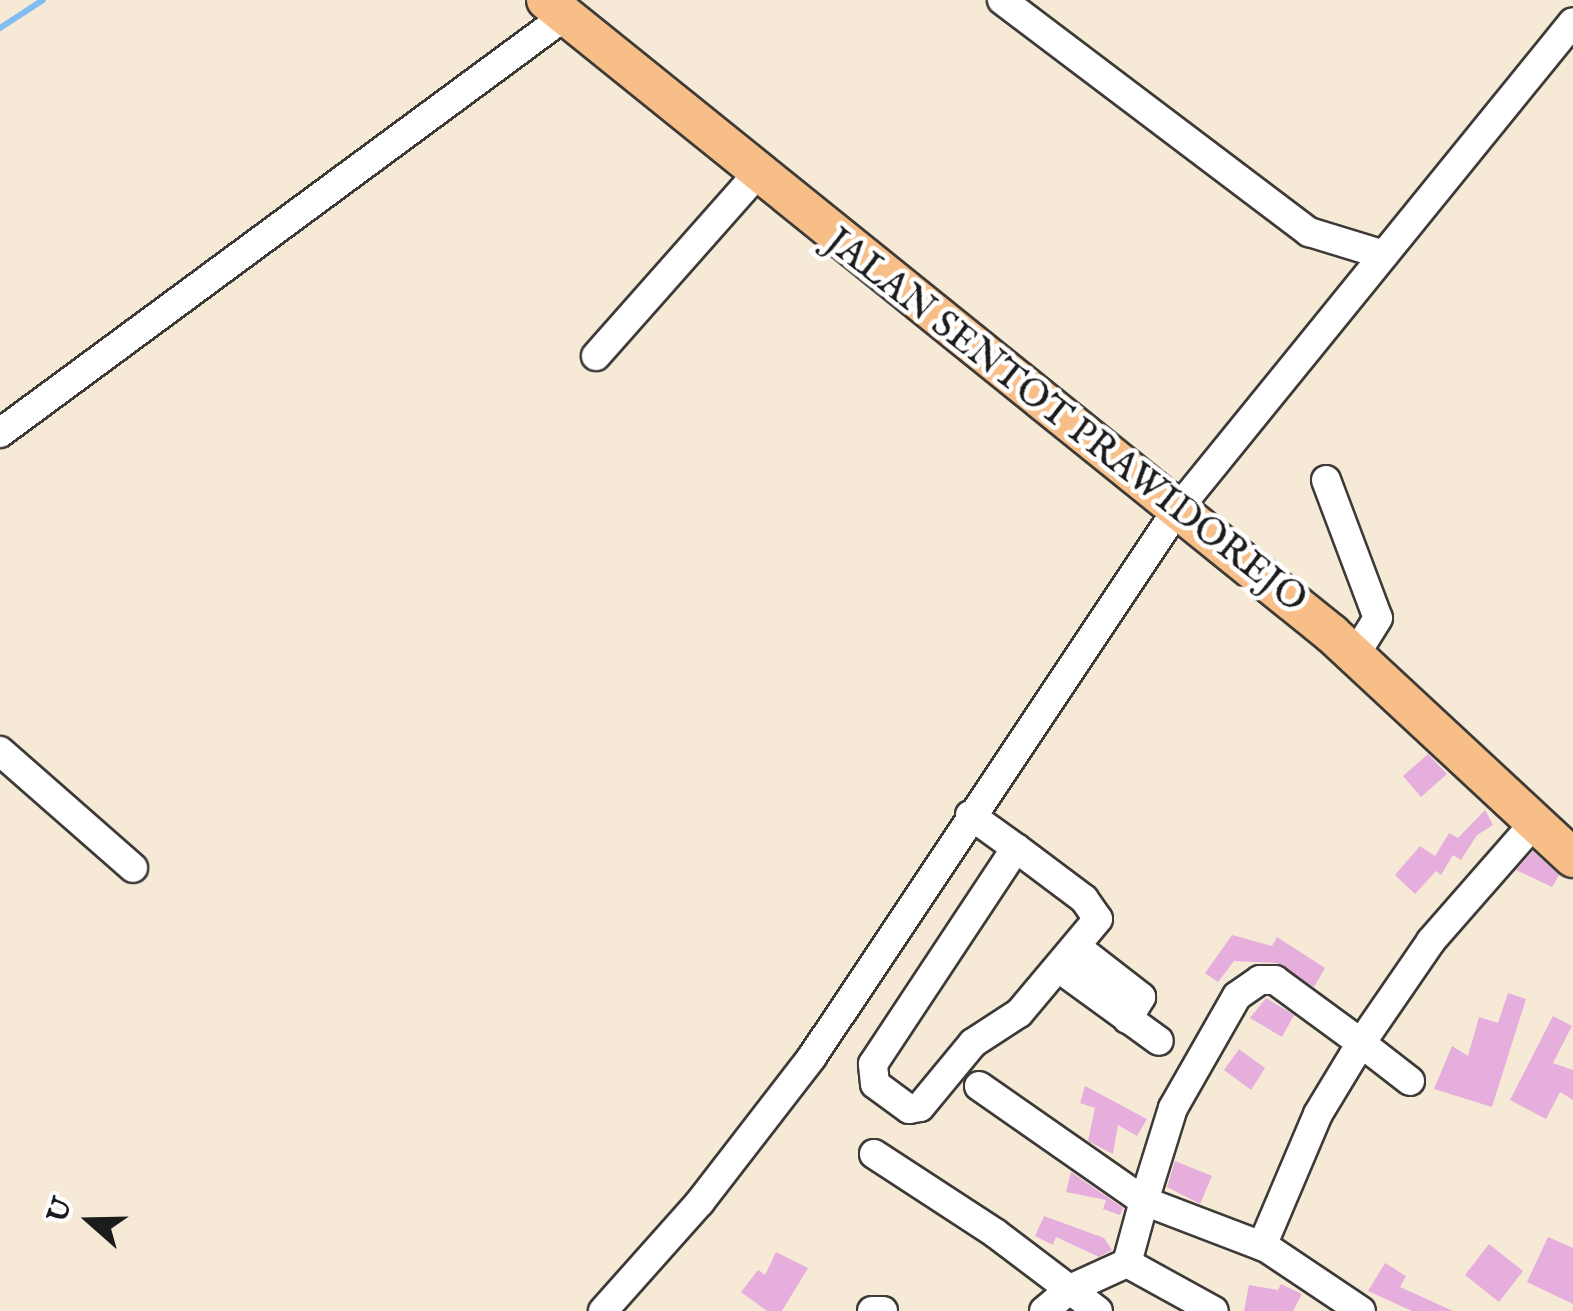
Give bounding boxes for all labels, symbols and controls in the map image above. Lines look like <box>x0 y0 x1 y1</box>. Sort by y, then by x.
street label: JALAN SENTOT PRAWIDOREJO <box>815 220 1315 624</box>
north arrow <box>40 1171 140 1271</box>
text: U <box>41 1193 82 1228</box>

